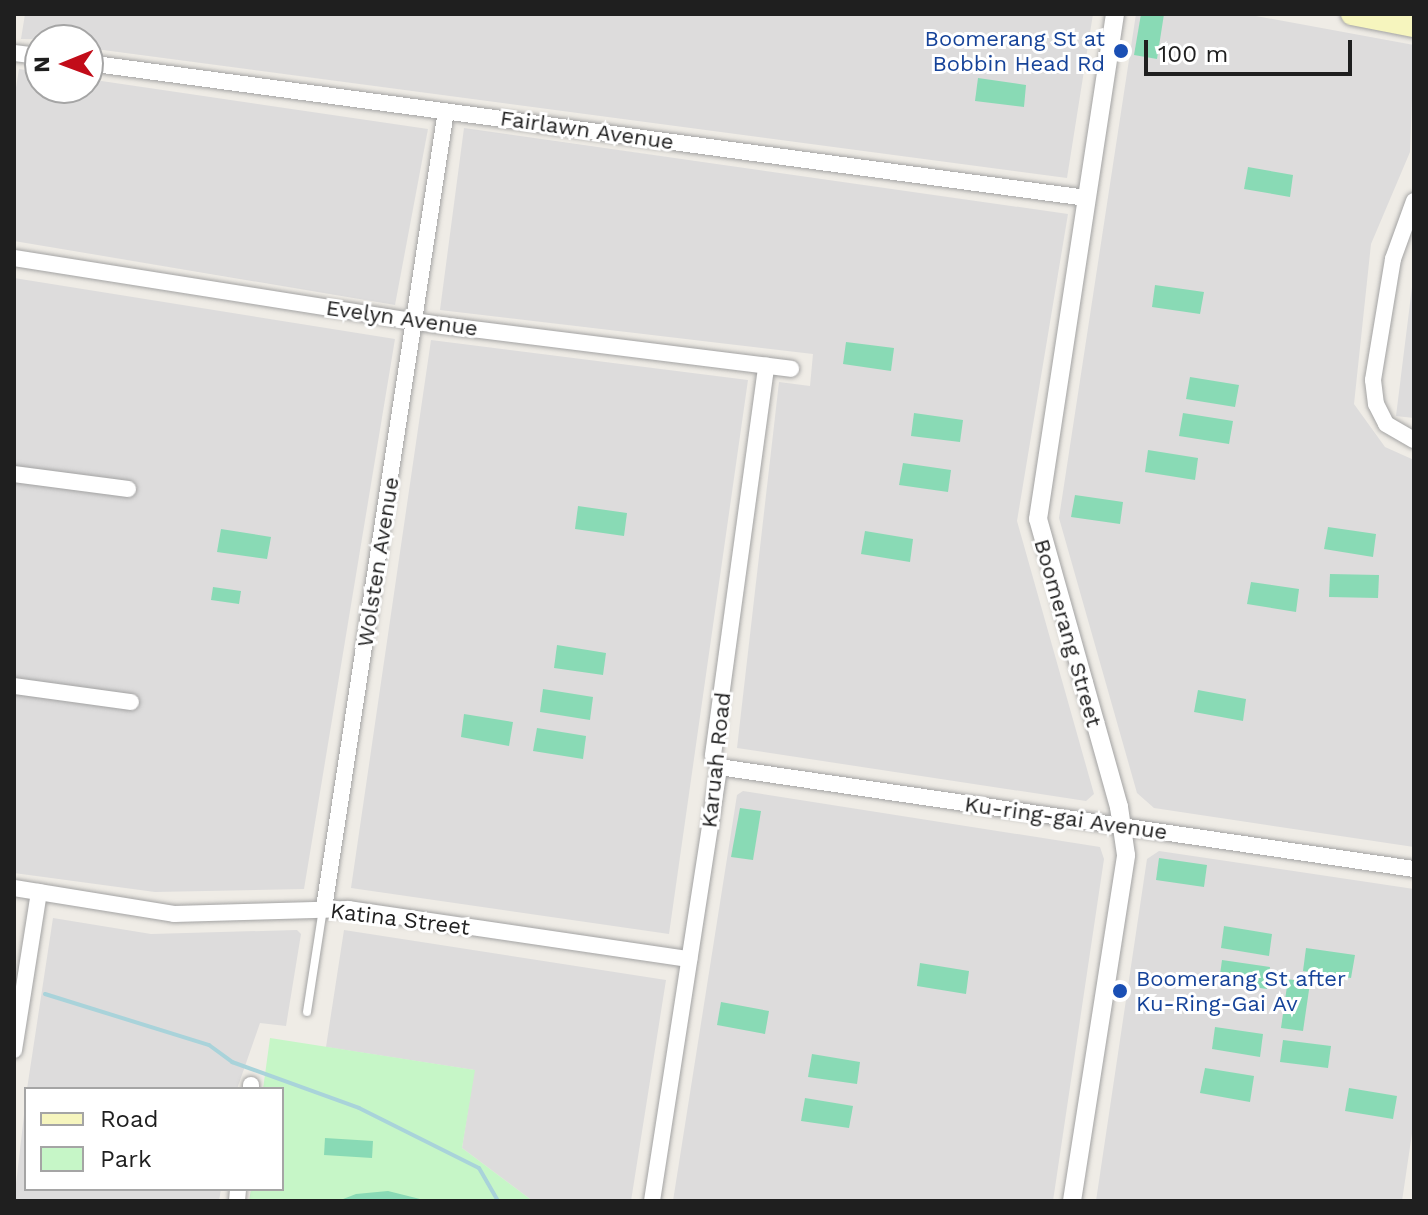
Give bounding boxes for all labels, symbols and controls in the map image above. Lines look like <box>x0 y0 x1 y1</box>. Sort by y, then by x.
north arrow <box>24 24 104 104</box>
scale bar <box>1148 24 1356 74</box>
place label: Boomerang St at Bobbin Head Rd <box>925 25 1105 76</box>
text: 100 m <box>1158 40 1228 68</box>
marker: Boomerang St at Bobbin Head Rd <box>1112 42 1130 60</box>
text: N <box>29 56 54 73</box>
street label: Fairlawn Avenue <box>498 105 676 155</box>
street label: Evelyn Avenue <box>324 294 480 342</box>
street label: Wolsten Avenue <box>351 475 405 649</box>
street label: Boomerang Street <box>1028 536 1108 730</box>
street label: Karuah Road <box>696 691 736 829</box>
street label: Ku-ring-gai Avenue <box>962 791 1170 845</box>
street label: Katina Street <box>328 897 472 941</box>
place label: Boomerang St after Ku-Ring-Gai Av <box>1136 965 1346 1016</box>
marker: Boomerang St after Ku-Ring-Gai Av <box>1111 982 1129 1000</box>
legend <box>24 1087 284 1191</box>
text: Road <box>100 1105 159 1133</box>
text: Park <box>100 1145 152 1173</box>

